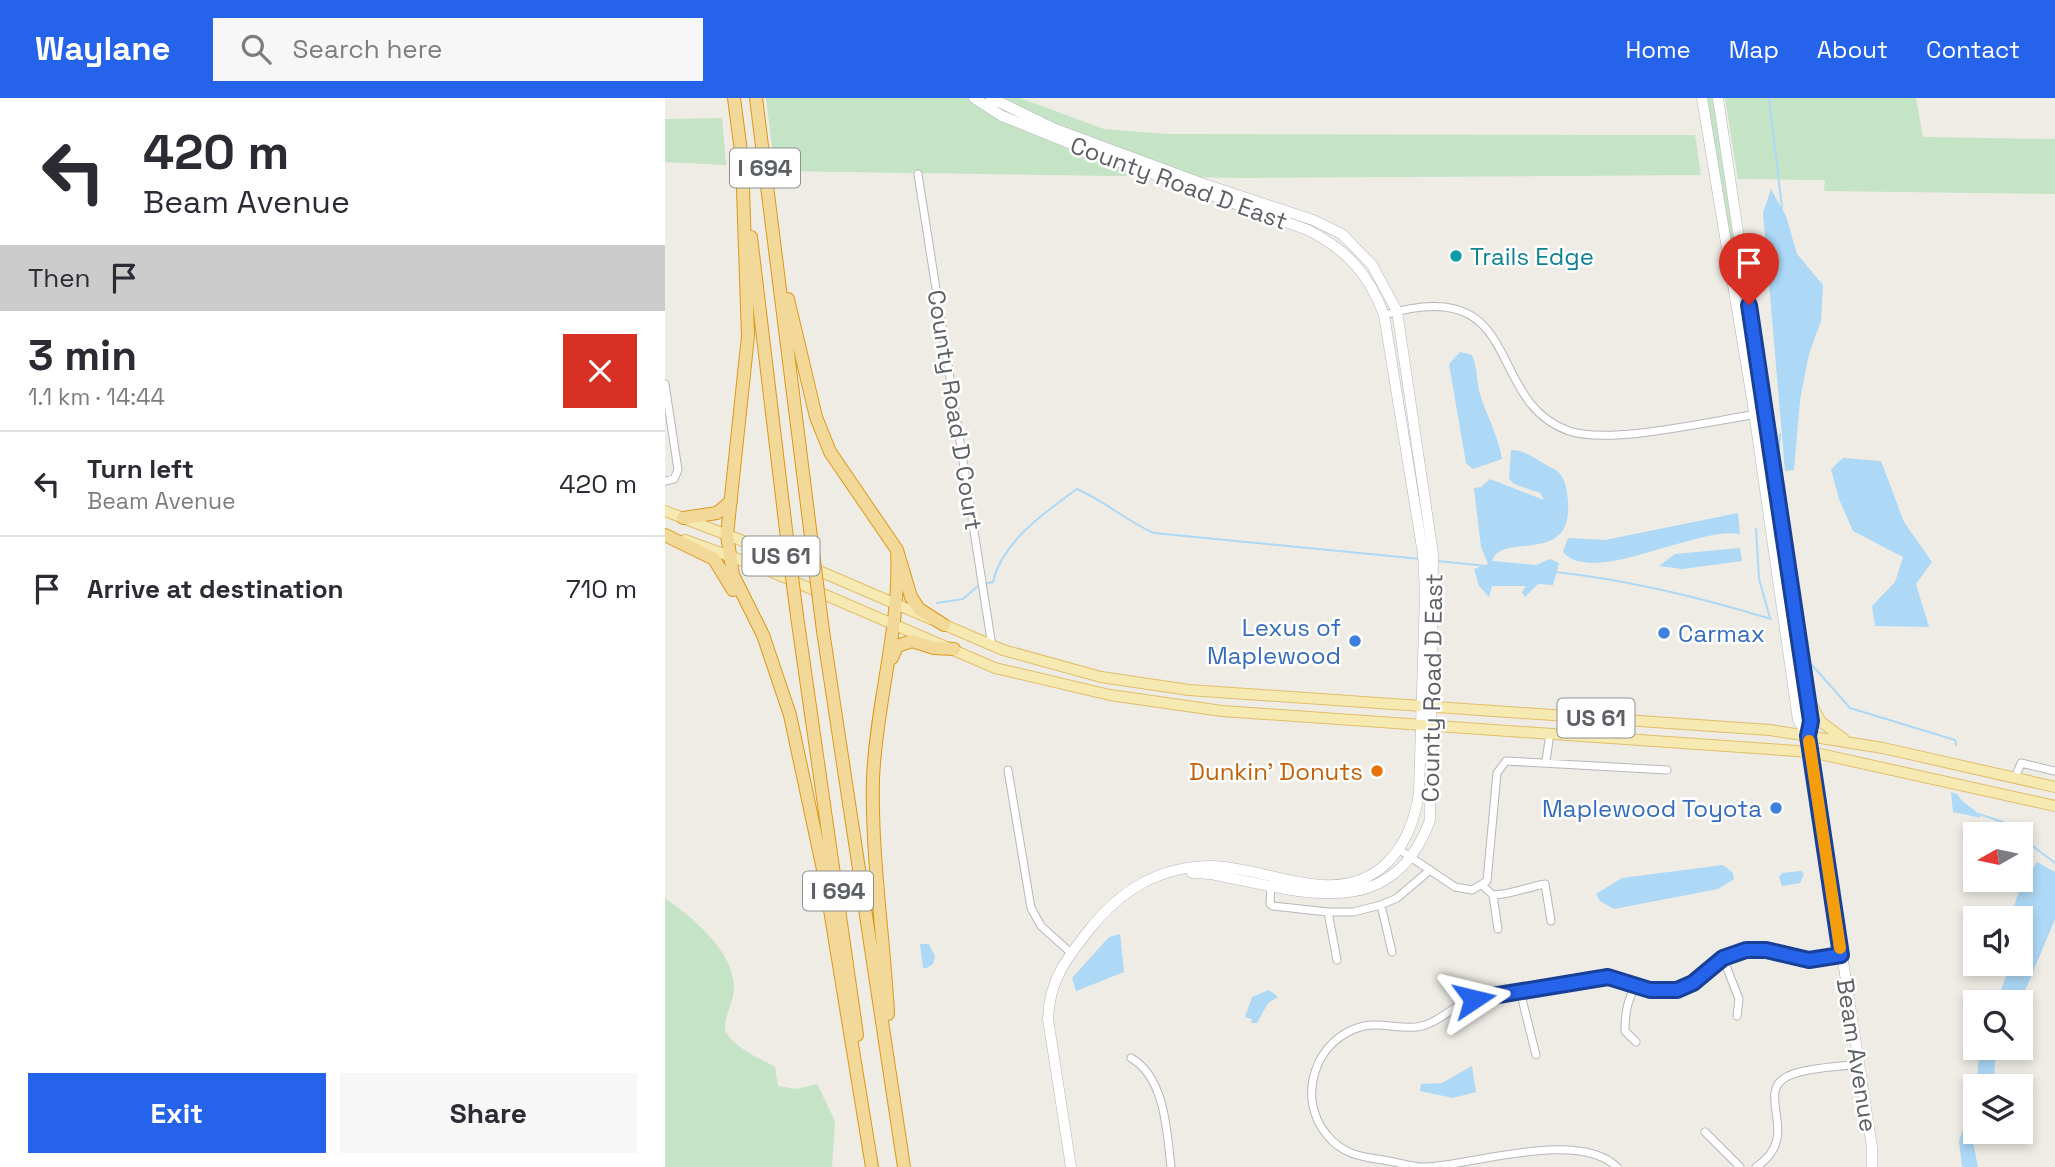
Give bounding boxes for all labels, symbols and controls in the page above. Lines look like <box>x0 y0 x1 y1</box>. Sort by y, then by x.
search box <box>213 18 703 81</box>
text: Waylane <box>35 28 171 70</box>
icon: search <box>237 30 275 68</box>
text: Search here <box>293 32 442 66</box>
text: Home <box>1625 34 1691 65</box>
text: Map <box>1729 34 1779 65</box>
text: About <box>1817 34 1888 65</box>
text: Contact <box>1926 34 2020 65</box>
text: 420 m <box>143 121 289 183</box>
icon: left <box>28 126 119 217</box>
street label: County Road D East <box>1066 129 1292 237</box>
road number: I 694 <box>730 148 800 188</box>
text: Beam Avenue <box>143 182 350 222</box>
pin <box>1719 233 1779 305</box>
place label: Trails Edge <box>1470 241 1594 272</box>
icon: arrive <box>1730 244 1768 282</box>
marker: Trails Edge <box>1448 248 1464 264</box>
icon: arrive <box>105 259 143 297</box>
text: Then <box>28 261 91 295</box>
street label: County Road D Court <box>921 287 989 533</box>
text: 3 min <box>28 329 137 382</box>
button: close <box>563 334 637 408</box>
text: 1.1 km · 14:44 <box>28 382 165 412</box>
text: Turn left <box>87 452 194 486</box>
icon: left <box>28 465 66 503</box>
text: 420 m <box>559 467 637 501</box>
text: Beam Avenue <box>87 486 236 516</box>
road number: US 61 <box>743 536 819 576</box>
icon: arrive <box>28 570 66 608</box>
text: Arrive at destination <box>87 572 344 606</box>
text: 710 m <box>566 572 637 606</box>
street label: County Road D East <box>1415 573 1449 803</box>
place label: Lexus of Maplewood <box>1207 612 1341 671</box>
place label: Carmax <box>1678 618 1765 649</box>
marker: Carmax <box>1656 625 1672 641</box>
marker: Lexus of Maplewood <box>1347 633 1363 649</box>
road number: US 61 <box>1557 698 1635 738</box>
place label: Dunkin’ Donuts <box>1189 756 1363 787</box>
marker: Dunkin’ Donuts <box>1369 763 1385 779</box>
place label: Maplewood Toyota <box>1542 793 1762 824</box>
marker: Maplewood Toyota <box>1768 800 1784 816</box>
north arrow <box>1963 822 2033 892</box>
map controls <box>1963 822 2033 1144</box>
road number: I 694 <box>803 872 873 911</box>
button: sound <box>1963 906 2033 976</box>
position arrow <box>1437 962 1511 1036</box>
street label: Beam Avenue <box>1830 976 1884 1134</box>
button: search <box>1963 990 2033 1060</box>
button: Exit <box>28 1073 326 1153</box>
button: Share <box>340 1073 637 1153</box>
button: layers <box>1963 1074 2033 1144</box>

